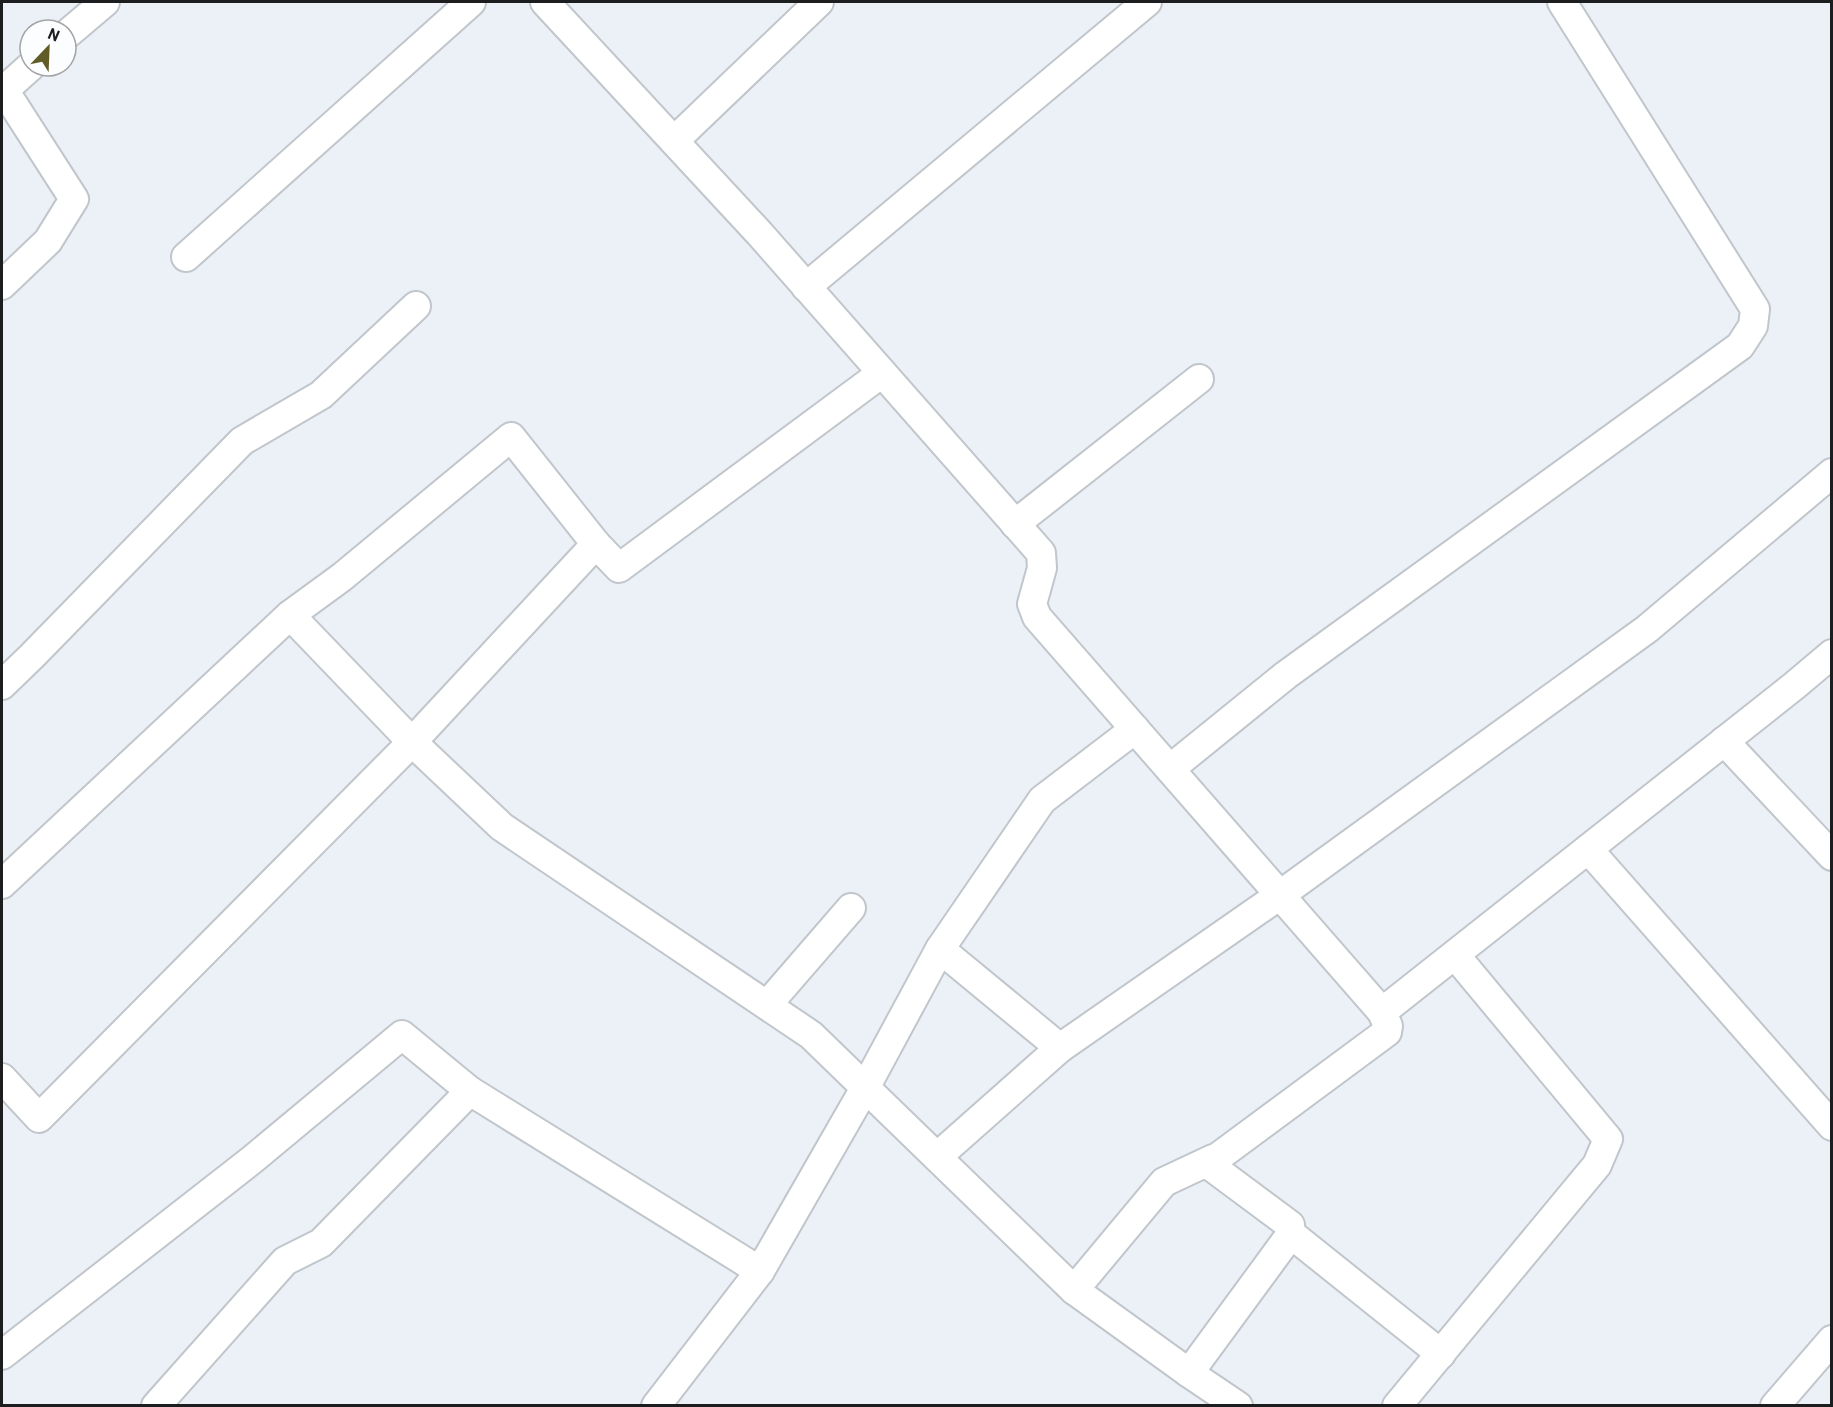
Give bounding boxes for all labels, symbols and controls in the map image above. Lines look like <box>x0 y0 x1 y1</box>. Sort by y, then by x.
north arrow <box>18 18 78 78</box>
text: N <box>45 23 63 45</box>

